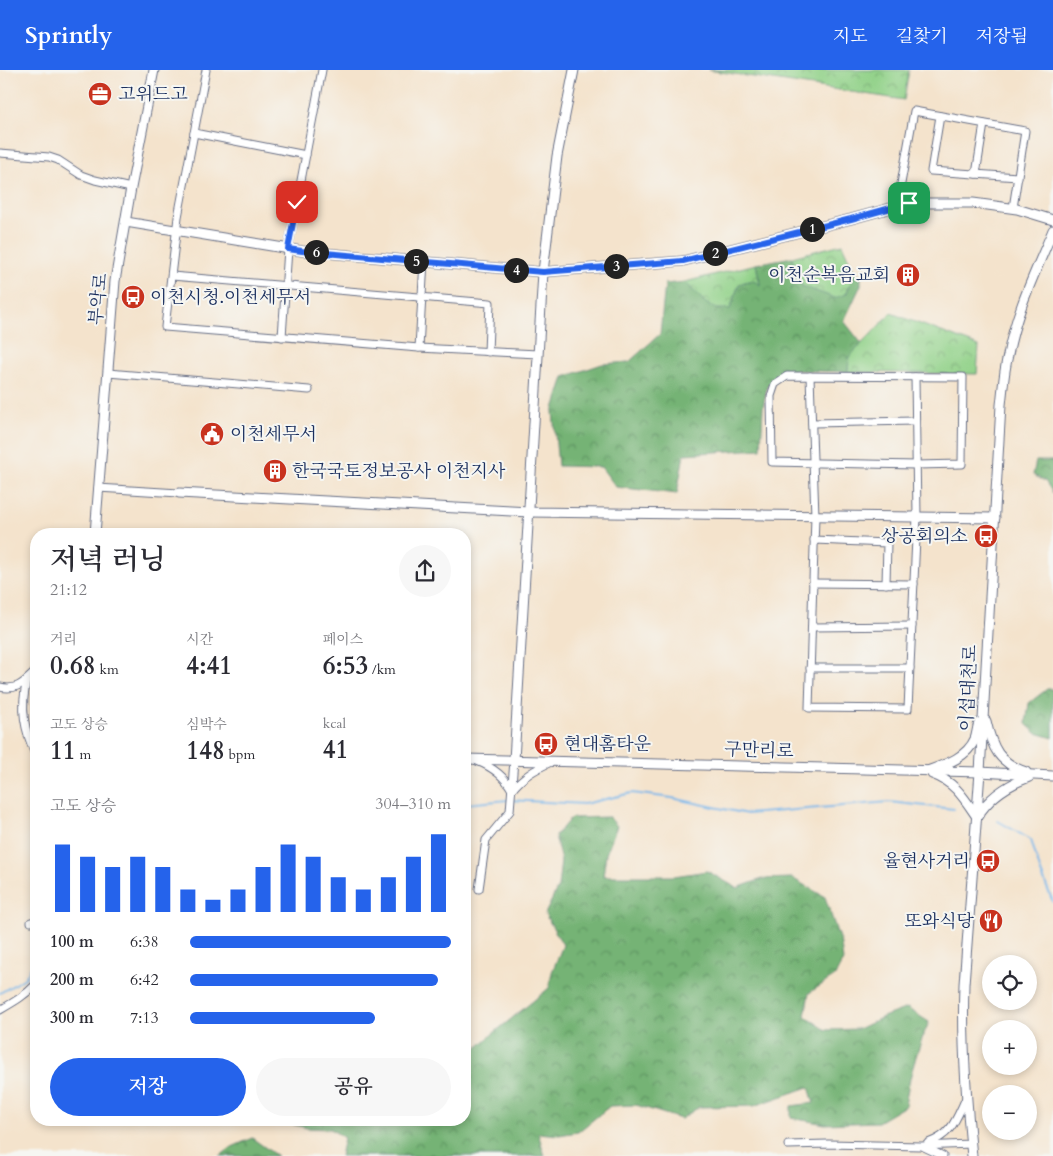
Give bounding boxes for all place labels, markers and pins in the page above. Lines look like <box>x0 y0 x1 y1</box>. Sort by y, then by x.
office icon: 고위드고 <box>87 81 113 107</box>
place label: 고위드고 <box>118 82 188 107</box>
pin <box>276 181 318 223</box>
pin <box>888 182 930 224</box>
pin: 1 <box>800 216 824 242</box>
pin: 6 <box>304 240 328 264</box>
pin: 2 <box>702 240 728 266</box>
pin: 5 <box>404 248 428 274</box>
pin: 3 <box>604 254 628 278</box>
pin: 4 <box>504 258 528 282</box>
building icon: 이천순복음교회 <box>895 262 921 288</box>
place label: 이천순복음교회 <box>768 263 890 288</box>
bus stop icon: 이천시청.이천세무서 <box>120 284 146 310</box>
place label: 이천시청.이천세무서 <box>150 285 311 310</box>
public building icon: 이천세무서 <box>199 421 225 447</box>
place label: 이천세무서 <box>230 422 317 447</box>
building icon: 한국국토정보공사 이천지사 <box>262 458 288 484</box>
place label: 한국국토정보공사 이천지사 <box>292 459 506 484</box>
bus stop icon: 상공회의소 <box>973 523 999 549</box>
place label: 상공회의소 <box>881 524 968 549</box>
bus stop icon: 현대홈타운 <box>533 731 559 757</box>
place label: 현대홈타운 <box>564 732 652 757</box>
bus stop icon: 율현사거리 <box>975 848 1001 874</box>
place label: 율현사거리 <box>883 849 970 874</box>
restaurant icon: 또와식당 <box>978 908 1004 934</box>
place label: 또와식당 <box>904 909 975 934</box>

